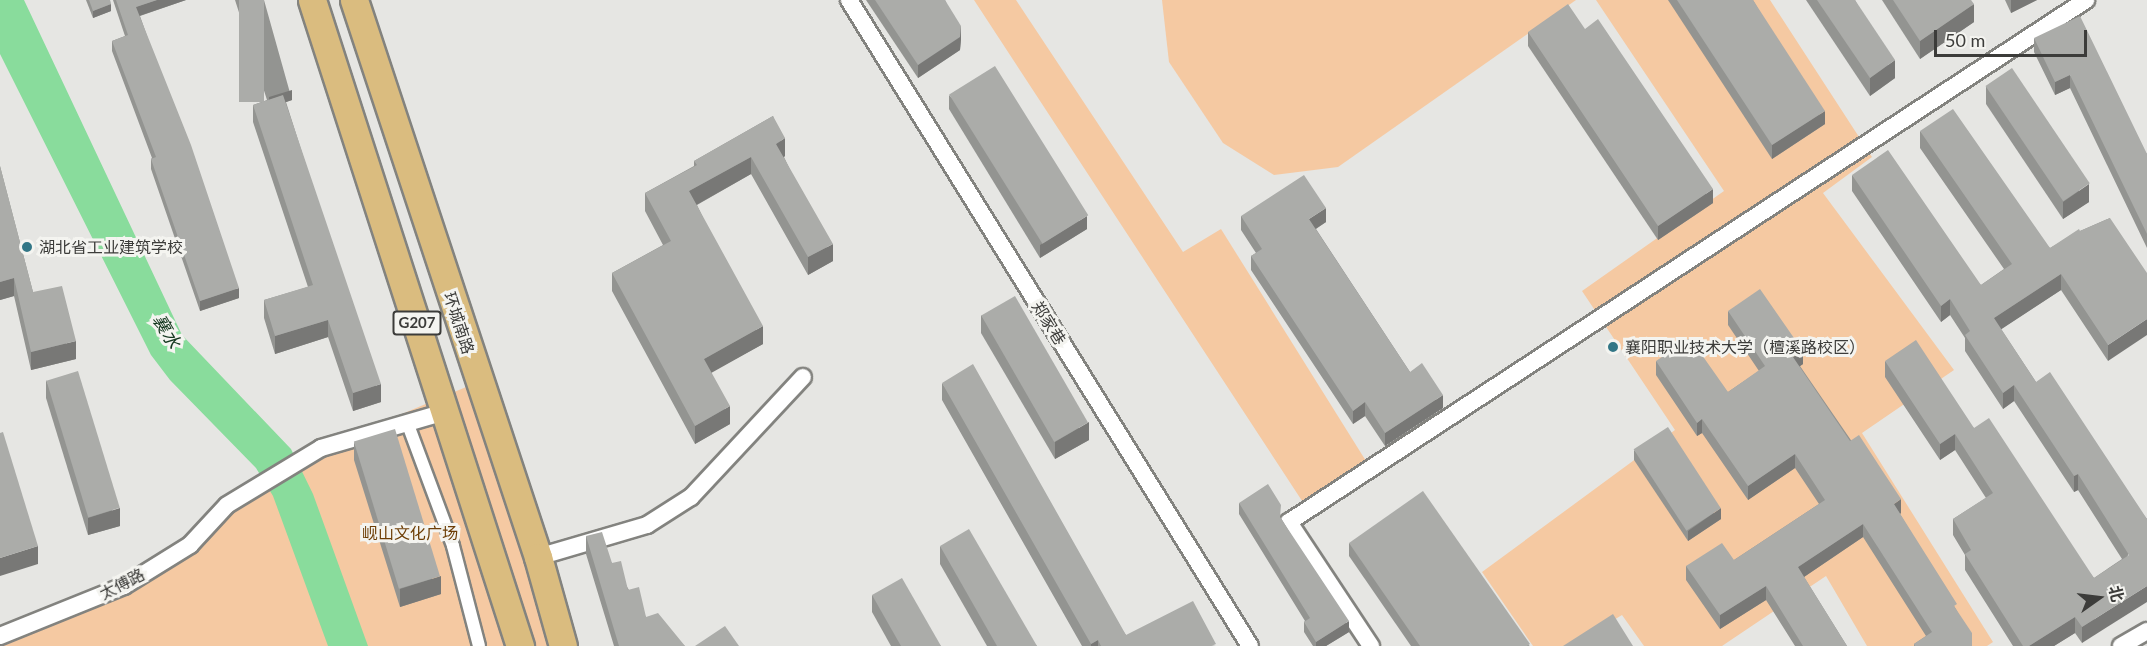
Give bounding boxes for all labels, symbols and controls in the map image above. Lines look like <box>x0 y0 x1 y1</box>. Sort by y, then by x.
scale bar <box>1937 18 2090 56</box>
text: 50 m <box>1945 29 1985 51</box>
place label: 湖北省工业建筑学校 <box>39 237 183 257</box>
marker: 湖北省工业建筑学校 <box>20 240 34 254</box>
street label: 环城南路 <box>440 290 478 356</box>
street label: 郑家巷 <box>1028 298 1070 348</box>
water label: 襄水 <box>148 310 186 352</box>
road number: G207 <box>392 311 442 335</box>
place label: 襄阳职业技术大学（檀溪路校区） <box>1625 337 1865 357</box>
marker: 襄阳职业技术大学（檀溪路校区） <box>1606 340 1620 354</box>
park label: 岘山文化广场 <box>362 523 458 543</box>
street label: 太傅路 <box>96 565 148 603</box>
north arrow <box>2069 568 2129 628</box>
text: 北 <box>2106 583 2128 604</box>

